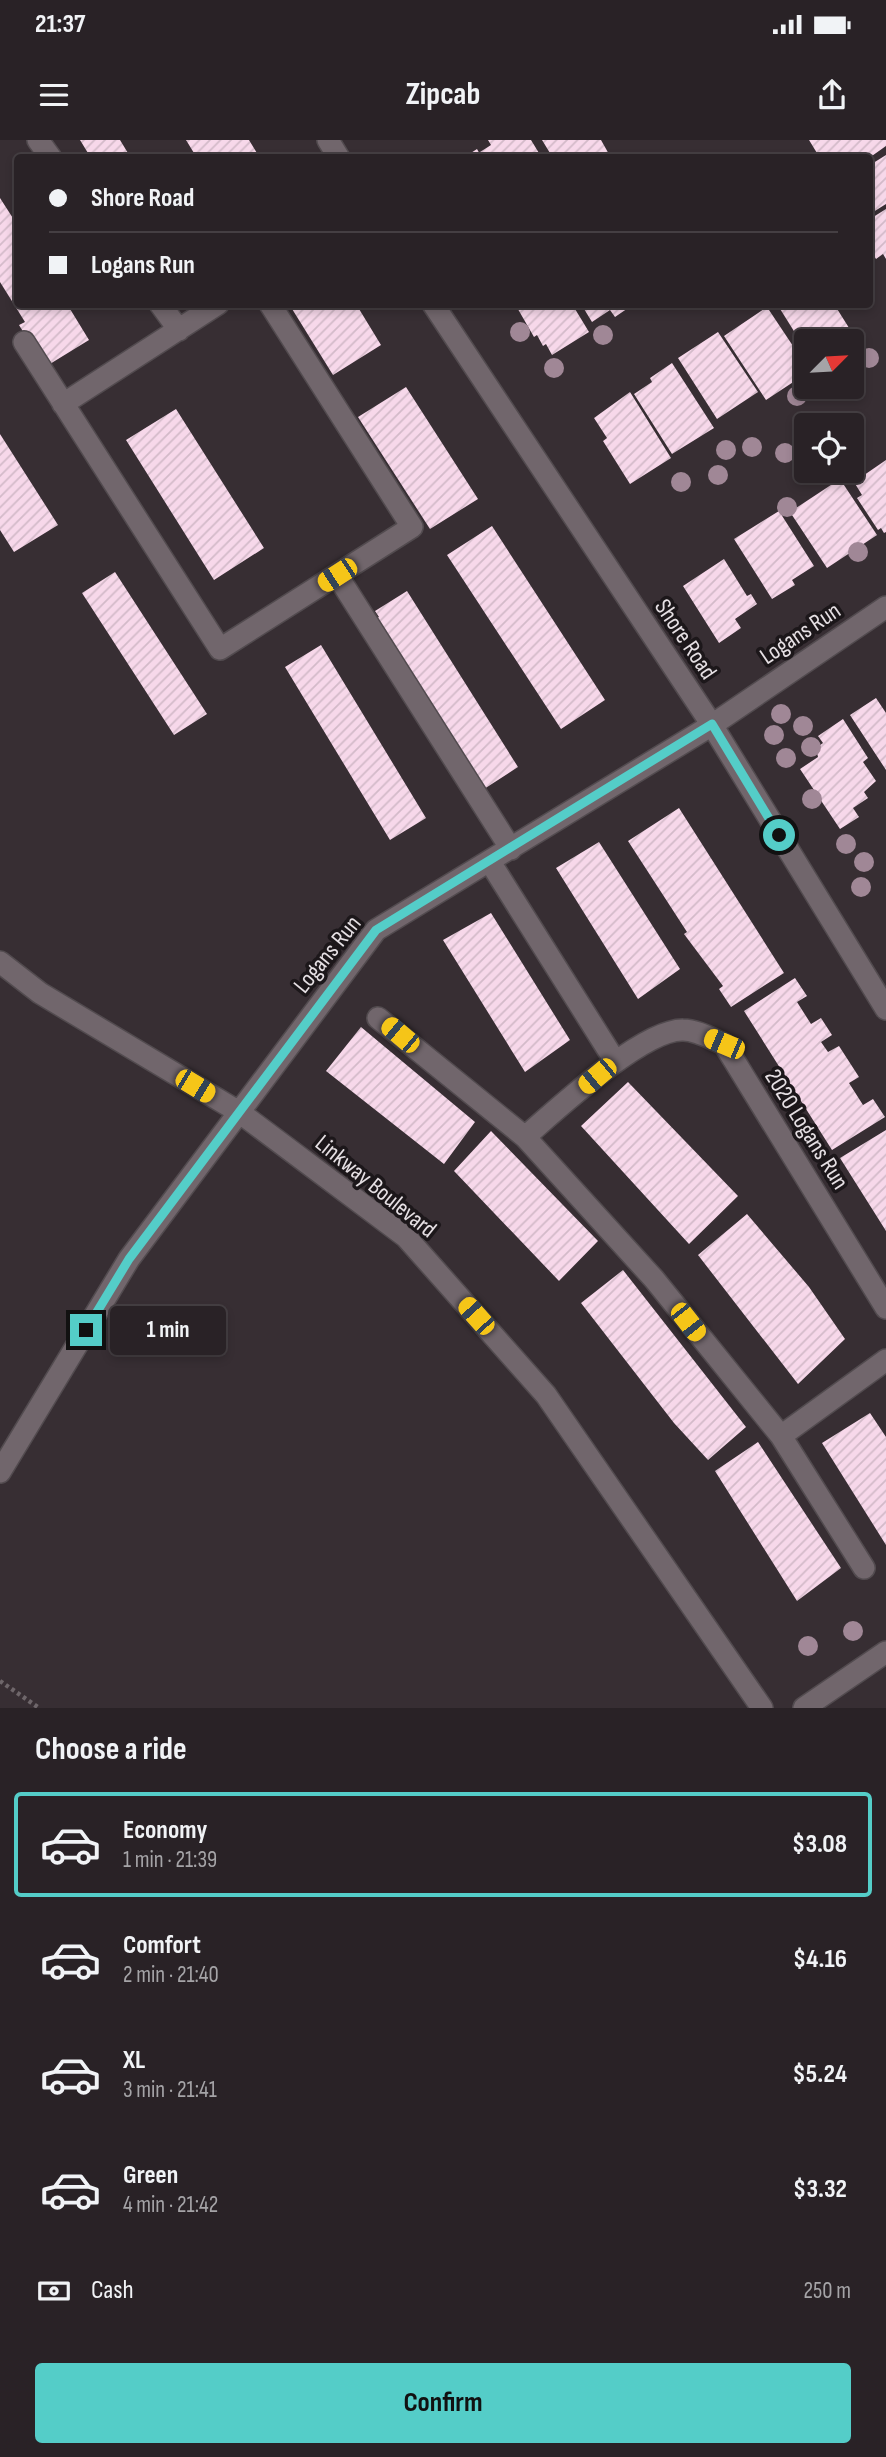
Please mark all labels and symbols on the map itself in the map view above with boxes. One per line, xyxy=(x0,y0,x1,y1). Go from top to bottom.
north arrow xyxy=(794,329,864,399)
car xyxy=(314,555,361,595)
street label: Shore Road xyxy=(648,594,723,685)
street label: Logans Run xyxy=(754,596,846,671)
route start xyxy=(763,819,795,851)
street label: Logans Run xyxy=(287,910,367,999)
car xyxy=(378,1013,423,1057)
car xyxy=(701,1026,748,1062)
car xyxy=(575,1054,620,1098)
street label: 2020 Logans Run xyxy=(758,1064,855,1195)
car xyxy=(172,1066,219,1106)
street label: Linkway Boulevard xyxy=(309,1129,442,1244)
car xyxy=(455,1293,498,1339)
car xyxy=(667,1299,710,1345)
callout: 1 min xyxy=(110,1306,226,1354)
route end xyxy=(70,1314,102,1346)

